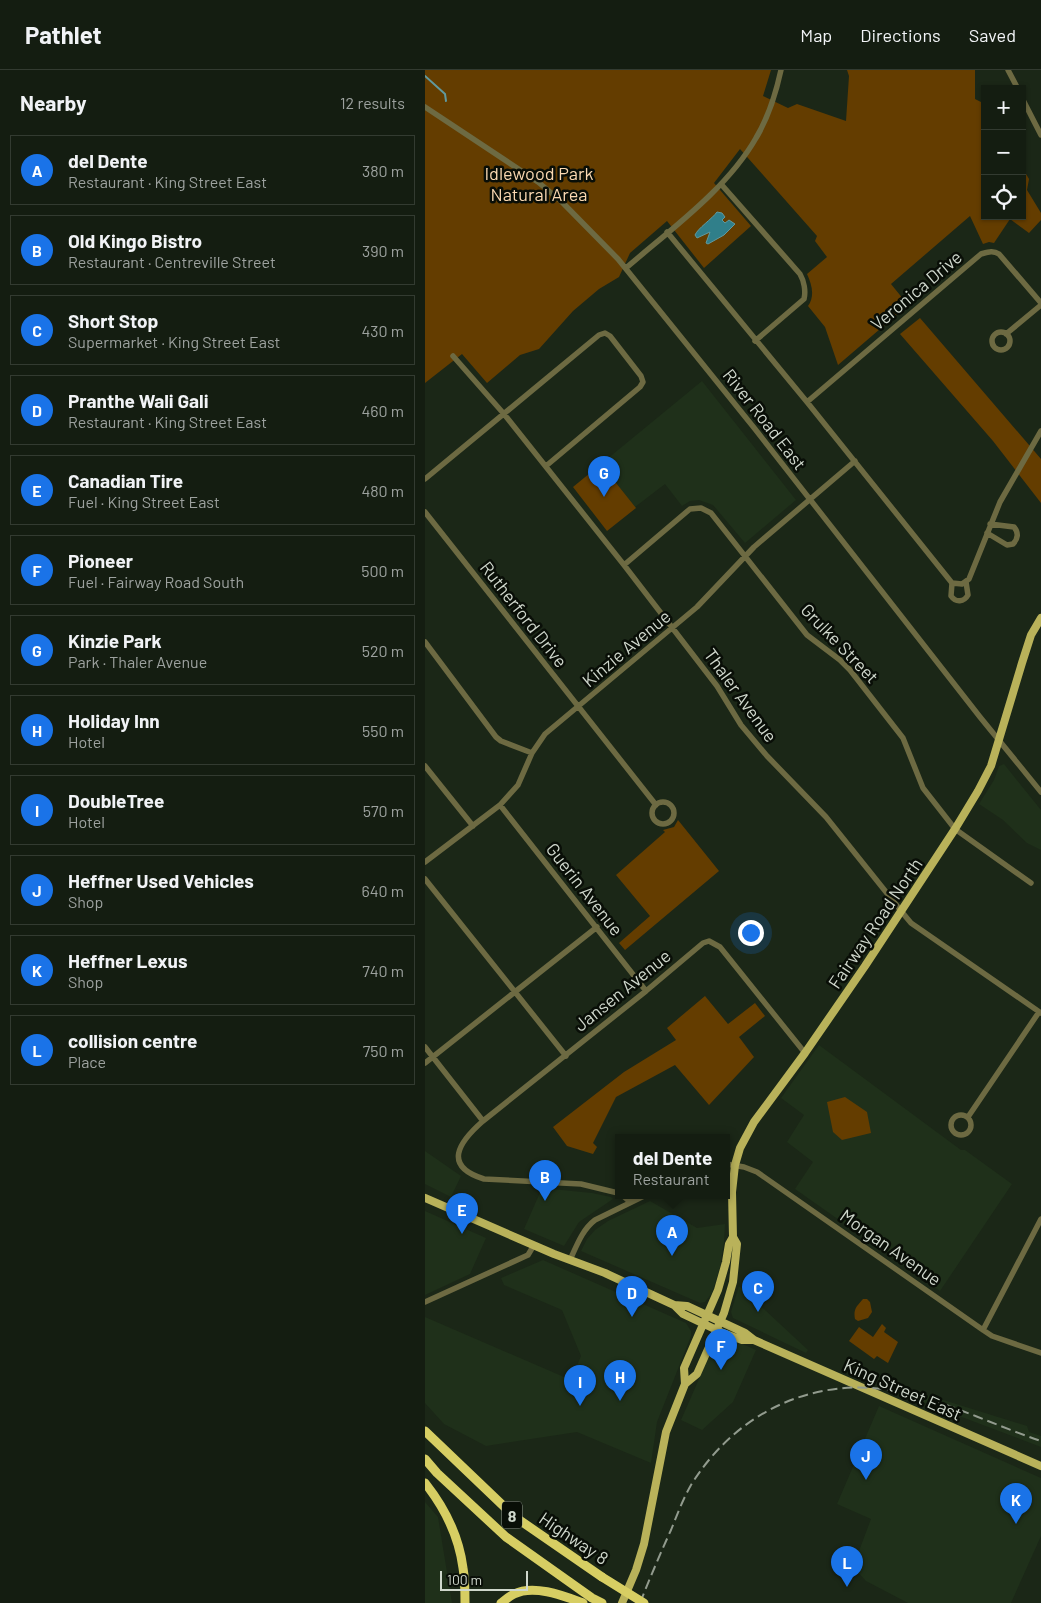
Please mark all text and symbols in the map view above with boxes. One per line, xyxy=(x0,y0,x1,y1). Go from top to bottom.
text: Pathlet xyxy=(25,20,102,49)
text: Map xyxy=(800,24,832,46)
text: Directions xyxy=(860,24,941,46)
text: Saved xyxy=(969,24,1016,46)
map controls xyxy=(981,85,1026,220)
button: + xyxy=(981,85,1026,130)
text: Nearby xyxy=(20,90,86,115)
text: 12 results xyxy=(340,93,405,112)
button: − xyxy=(981,130,1026,175)
text: del Dente xyxy=(68,149,148,172)
text: A xyxy=(32,161,42,180)
text: 380 m xyxy=(362,161,404,180)
park label: Idlewood Park Natural Area xyxy=(484,162,594,205)
text: Restaurant · King Street East xyxy=(68,172,267,191)
button: locate xyxy=(981,175,1026,220)
text: Old Kingo Bistro xyxy=(68,229,202,252)
text: B xyxy=(32,241,42,260)
text: 390 m xyxy=(362,241,404,260)
street label: Veronica Drive xyxy=(866,246,966,334)
text: Restaurant · Centreville Street xyxy=(68,252,276,271)
text: Short Stop xyxy=(68,309,158,332)
text: C xyxy=(32,321,42,340)
text: 430 m xyxy=(361,321,404,340)
text: Supermarket · King Street East xyxy=(68,332,280,351)
street label: River Road East xyxy=(719,364,811,474)
text: Pranthe Wali Gali xyxy=(68,389,209,412)
text: D xyxy=(32,401,42,420)
text: 460 m xyxy=(361,401,404,420)
text: Restaurant · King Street East xyxy=(68,412,267,431)
pin: G xyxy=(588,456,620,497)
text: Canadian Tire xyxy=(68,469,183,492)
text: E xyxy=(32,481,42,500)
text: 480 m xyxy=(361,481,404,500)
text: Fuel · King Street East xyxy=(68,492,220,511)
text: Pioneer xyxy=(68,549,133,572)
street label: Rutherford Drive xyxy=(476,557,572,671)
text: F xyxy=(33,561,41,580)
text: 500 m xyxy=(361,561,404,580)
text: Fuel · Fairway Road South xyxy=(68,572,244,591)
street label: Grulke Street xyxy=(797,599,883,687)
street label: Kinzie Avenue xyxy=(577,605,675,691)
text: Kinzie Park xyxy=(68,629,162,652)
text: G xyxy=(32,641,42,660)
text: 520 m xyxy=(362,641,404,660)
street label: Thaler Avenue xyxy=(700,644,782,746)
text: Park · Thaler Avenue xyxy=(68,652,207,671)
text: Holiday Inn xyxy=(68,709,160,732)
text: H xyxy=(32,721,42,740)
text: 550 m xyxy=(362,721,404,740)
text: Hotel xyxy=(68,732,105,751)
text: DoubleTree xyxy=(68,789,164,812)
text: I xyxy=(35,801,39,820)
text: 570 m xyxy=(363,801,404,820)
text: Hotel xyxy=(68,812,105,831)
street label: Guerin Avenue xyxy=(542,838,628,940)
street label: Fairway Road North xyxy=(823,854,927,992)
text: Heffner Used Vehicles xyxy=(68,869,254,892)
text: J xyxy=(32,881,42,900)
text: 640 m xyxy=(361,881,404,900)
text: Shop xyxy=(68,892,103,911)
your location xyxy=(738,920,764,946)
street label: Jansen Avenue xyxy=(569,944,675,1036)
text: Heffner Lexus xyxy=(68,949,187,972)
text: K xyxy=(32,961,42,980)
text: 740 m xyxy=(362,961,404,980)
text: Shop xyxy=(68,972,103,991)
text: collision centre xyxy=(68,1029,197,1052)
text: L xyxy=(32,1041,42,1060)
text: 750 m xyxy=(363,1041,404,1060)
text: Place xyxy=(68,1052,106,1071)
popup xyxy=(615,1134,730,1199)
text: del Dente xyxy=(633,1146,712,1169)
pin: B xyxy=(529,1160,561,1201)
text: Restaurant xyxy=(633,1169,710,1188)
pin: E xyxy=(446,1193,478,1234)
street label: Morgan Avenue xyxy=(836,1204,946,1290)
pin: A xyxy=(656,1215,688,1256)
pin: C xyxy=(742,1271,774,1312)
pin: D xyxy=(616,1276,648,1317)
pin: F xyxy=(705,1329,737,1370)
street label: King Street East xyxy=(841,1353,965,1425)
pin: H xyxy=(604,1360,636,1401)
pin: I xyxy=(564,1365,596,1406)
pin: J xyxy=(850,1439,882,1480)
pin: K xyxy=(1000,1483,1032,1524)
road number: 8 xyxy=(502,1502,522,1528)
street label: Highway 8 xyxy=(535,1507,613,1569)
pin: L xyxy=(831,1546,863,1587)
scale bar xyxy=(440,1568,527,1591)
text: 100 m xyxy=(447,1571,482,1588)

